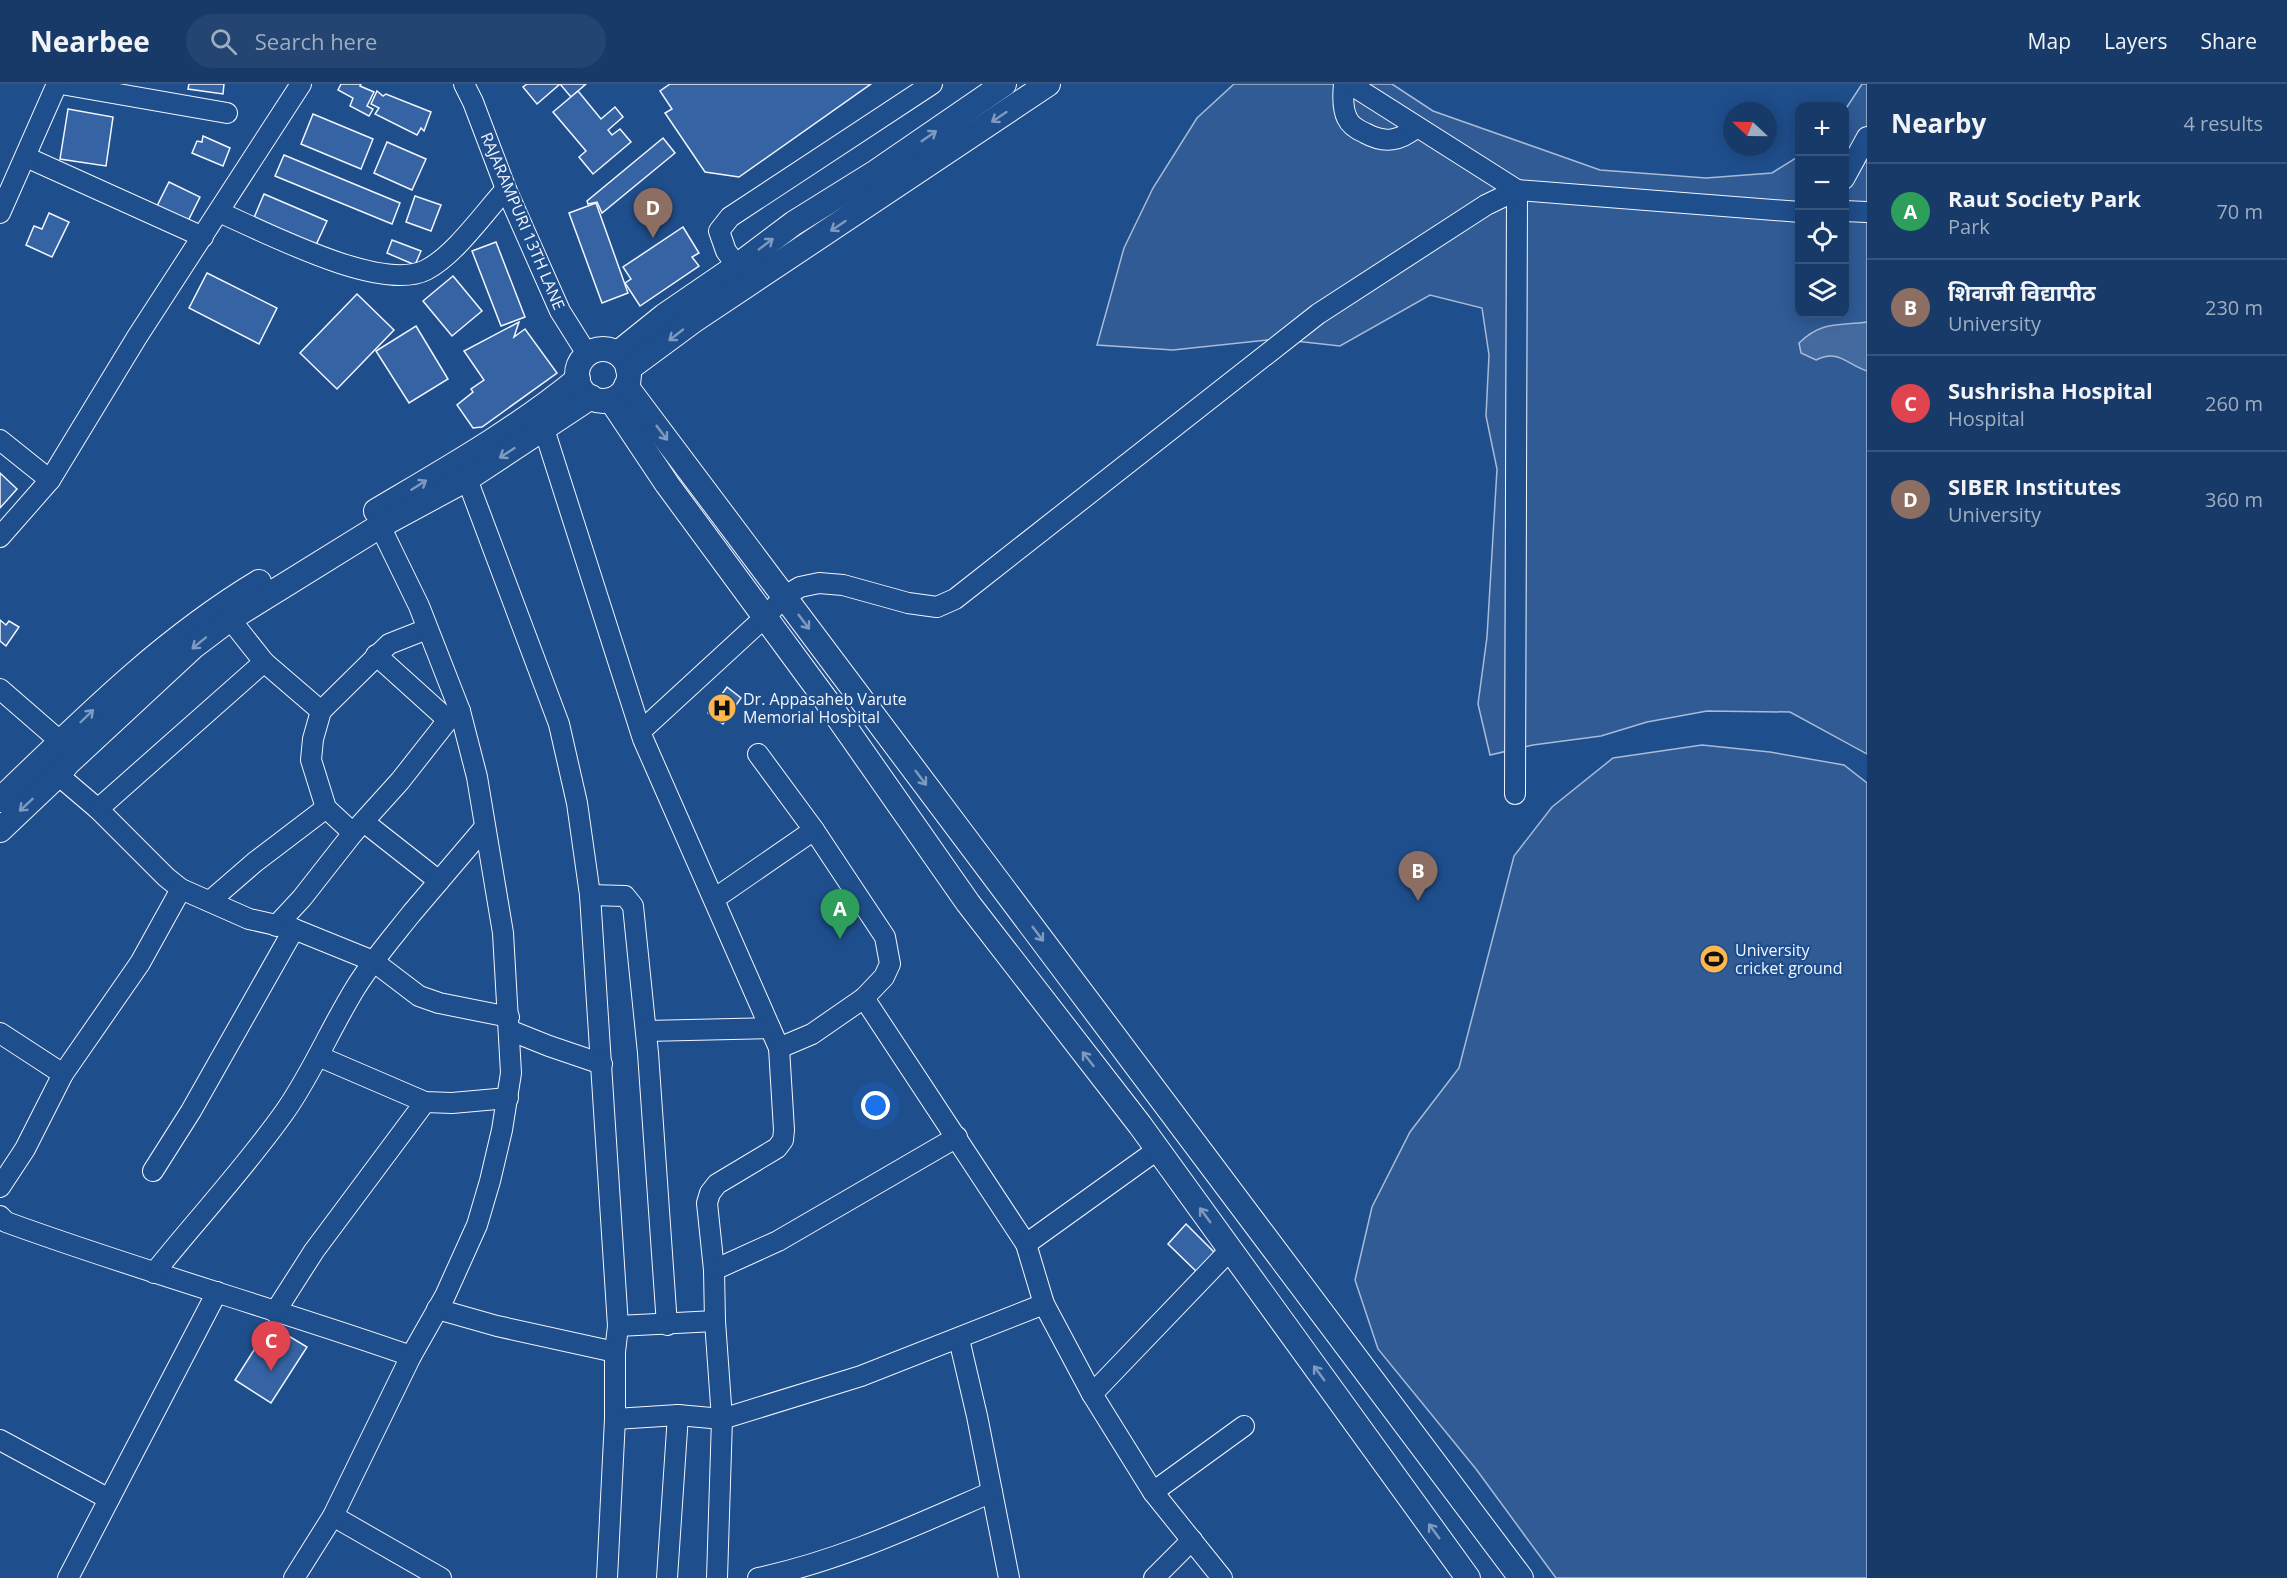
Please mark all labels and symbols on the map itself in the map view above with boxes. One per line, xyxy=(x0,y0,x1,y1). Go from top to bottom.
north arrow xyxy=(1723,102,1777,156)
one-way arrow xyxy=(991,111,1008,123)
street label: RAJARAMPURI 13TH LANE xyxy=(476,129,570,313)
one-way arrow xyxy=(920,130,936,142)
pin: D xyxy=(634,188,672,238)
one-way arrow xyxy=(830,220,847,232)
one-way arrow xyxy=(758,238,774,251)
one-way arrow xyxy=(668,328,684,341)
one-way arrow xyxy=(655,424,668,440)
one-way arrow xyxy=(500,447,516,459)
one-way arrow xyxy=(410,479,427,491)
one-way arrow xyxy=(797,614,810,630)
one-way arrow xyxy=(191,637,207,650)
place label: Dr. Appasaheb Varute Memorial Hospital xyxy=(743,688,907,728)
hospital icon: Dr. Appasaheb Varute Memorial Hospital xyxy=(706,692,738,724)
one-way arrow xyxy=(80,708,95,723)
one-way arrow xyxy=(914,770,927,786)
one-way arrow xyxy=(19,798,34,812)
pin: B xyxy=(1398,852,1438,901)
pin: A xyxy=(820,890,860,939)
one-way arrow xyxy=(1031,926,1044,942)
place label: University cricket ground xyxy=(1735,939,1842,979)
sports icon: University cricket ground xyxy=(1698,943,1730,975)
one-way arrow xyxy=(1082,1051,1095,1067)
your location xyxy=(861,1091,890,1120)
one-way arrow xyxy=(1199,1207,1211,1224)
pin: C xyxy=(252,1322,290,1371)
one-way arrow xyxy=(1313,1366,1325,1382)
one-way arrow xyxy=(1428,1523,1440,1539)

